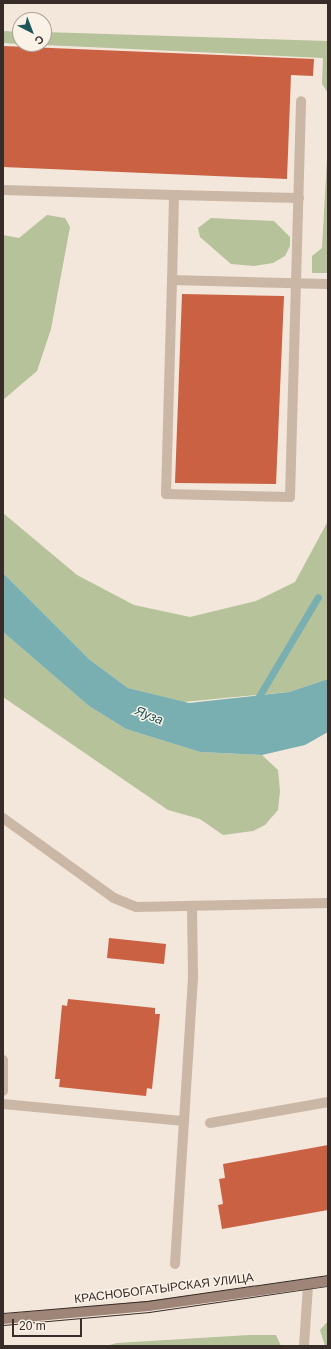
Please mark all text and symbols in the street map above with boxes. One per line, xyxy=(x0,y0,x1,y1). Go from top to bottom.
north arrow xyxy=(12,12,52,52)
text: С xyxy=(32,33,46,47)
water label: Яуза xyxy=(133,703,165,729)
street label: КРАСНОБОГАТЫРСКАЯ УЛИЦА xyxy=(74,1271,254,1307)
scale bar xyxy=(14,1311,84,1337)
text: 20 m xyxy=(19,1319,46,1333)

